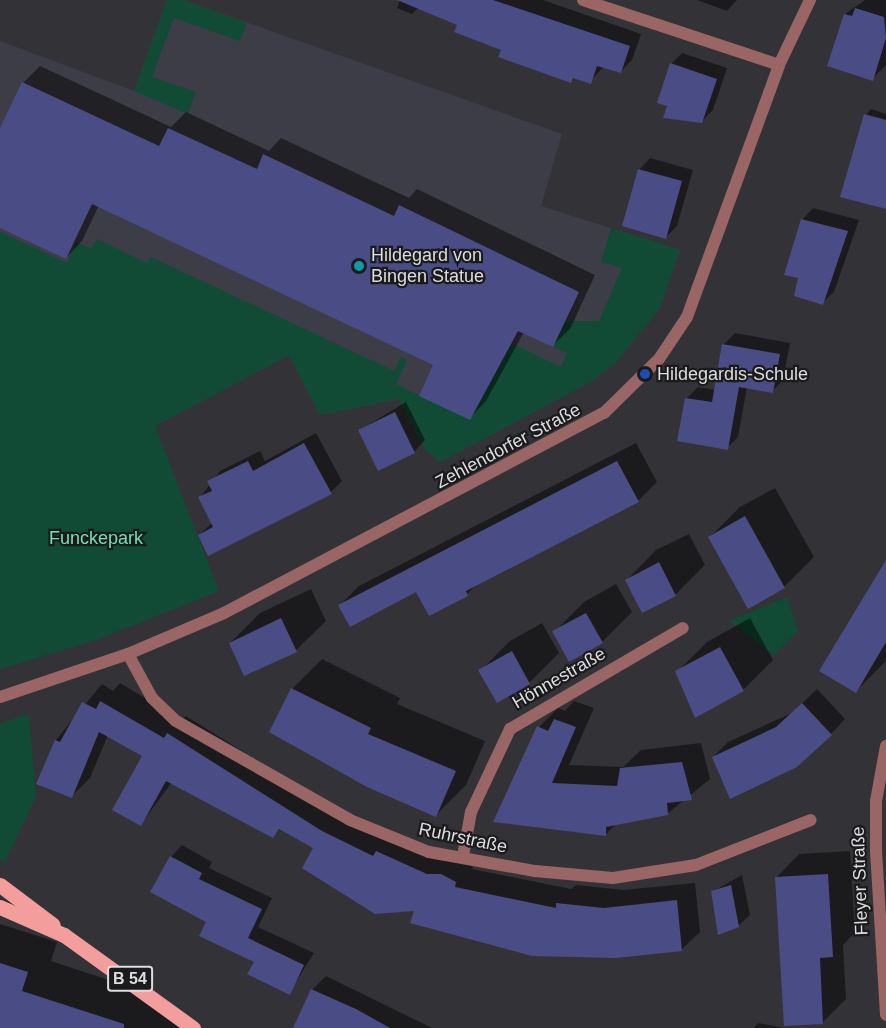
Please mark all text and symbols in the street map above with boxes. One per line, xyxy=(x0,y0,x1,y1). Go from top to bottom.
place label: Hildegard von Bingen Statue xyxy=(371,245,484,288)
marker: Hildegard von Bingen Statue xyxy=(352,259,366,273)
place label: Hildegardis-Schule xyxy=(657,363,808,385)
marker: Hildegardis-Schule xyxy=(638,367,652,381)
street label: Zehlendorfer Straße xyxy=(432,399,584,493)
park label: Funckepark xyxy=(49,527,143,549)
street label: Hönnestraße xyxy=(509,643,609,713)
street label: Ruhrstraße xyxy=(417,818,509,858)
street label: Fleyer Straße xyxy=(847,826,873,936)
road number: B 54 xyxy=(106,966,154,992)

